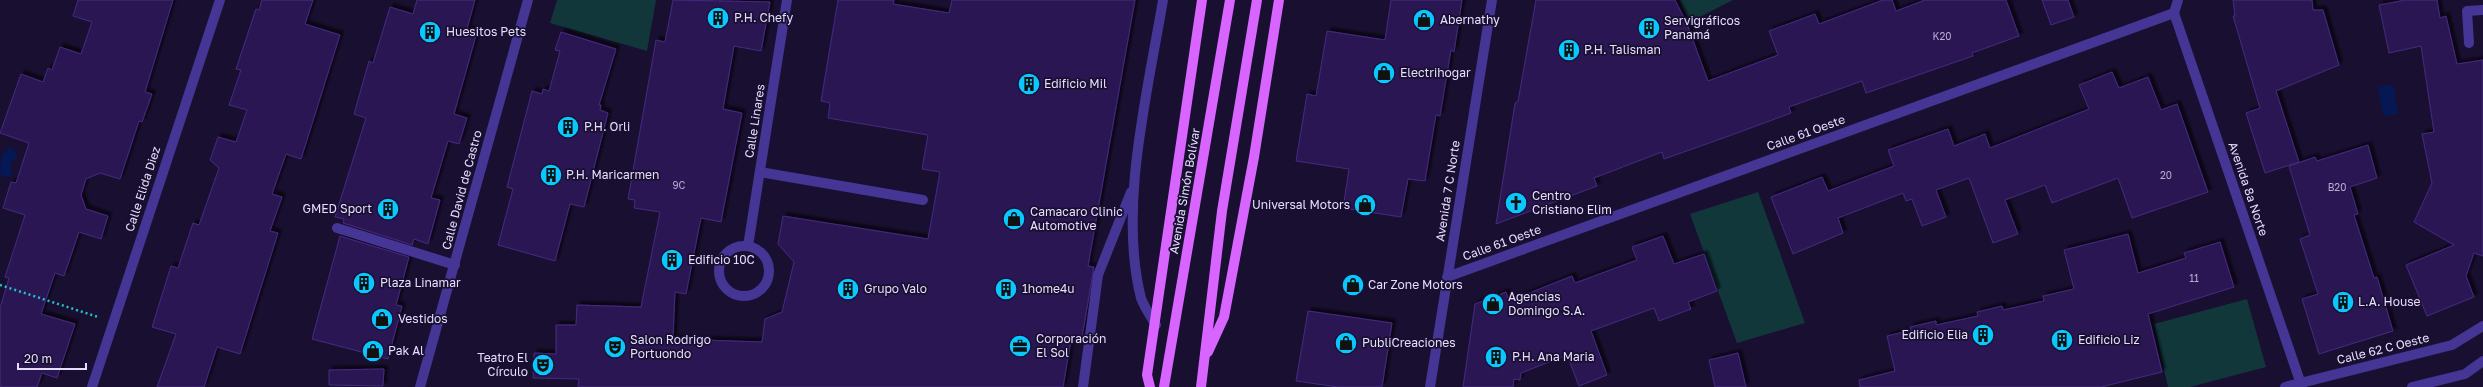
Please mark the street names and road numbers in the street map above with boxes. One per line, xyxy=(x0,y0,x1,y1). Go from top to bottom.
street label: Calle Linares xyxy=(741,83,768,159)
street label: Calle 61 Oeste xyxy=(1764,111,1847,154)
street label: Avenida Simón Bolívar xyxy=(1166,126,1203,255)
street label: Calle David de Castro xyxy=(438,129,485,251)
street label: Avenida 7 C Norte xyxy=(1432,139,1463,242)
street label: Avenida 8a Norte xyxy=(2225,140,2272,238)
street label: Calle Elida Diez xyxy=(122,144,163,233)
street label: Calle 61 Oeste xyxy=(1460,221,1543,264)
street label: Calle 62 C Oeste xyxy=(2335,330,2431,367)

